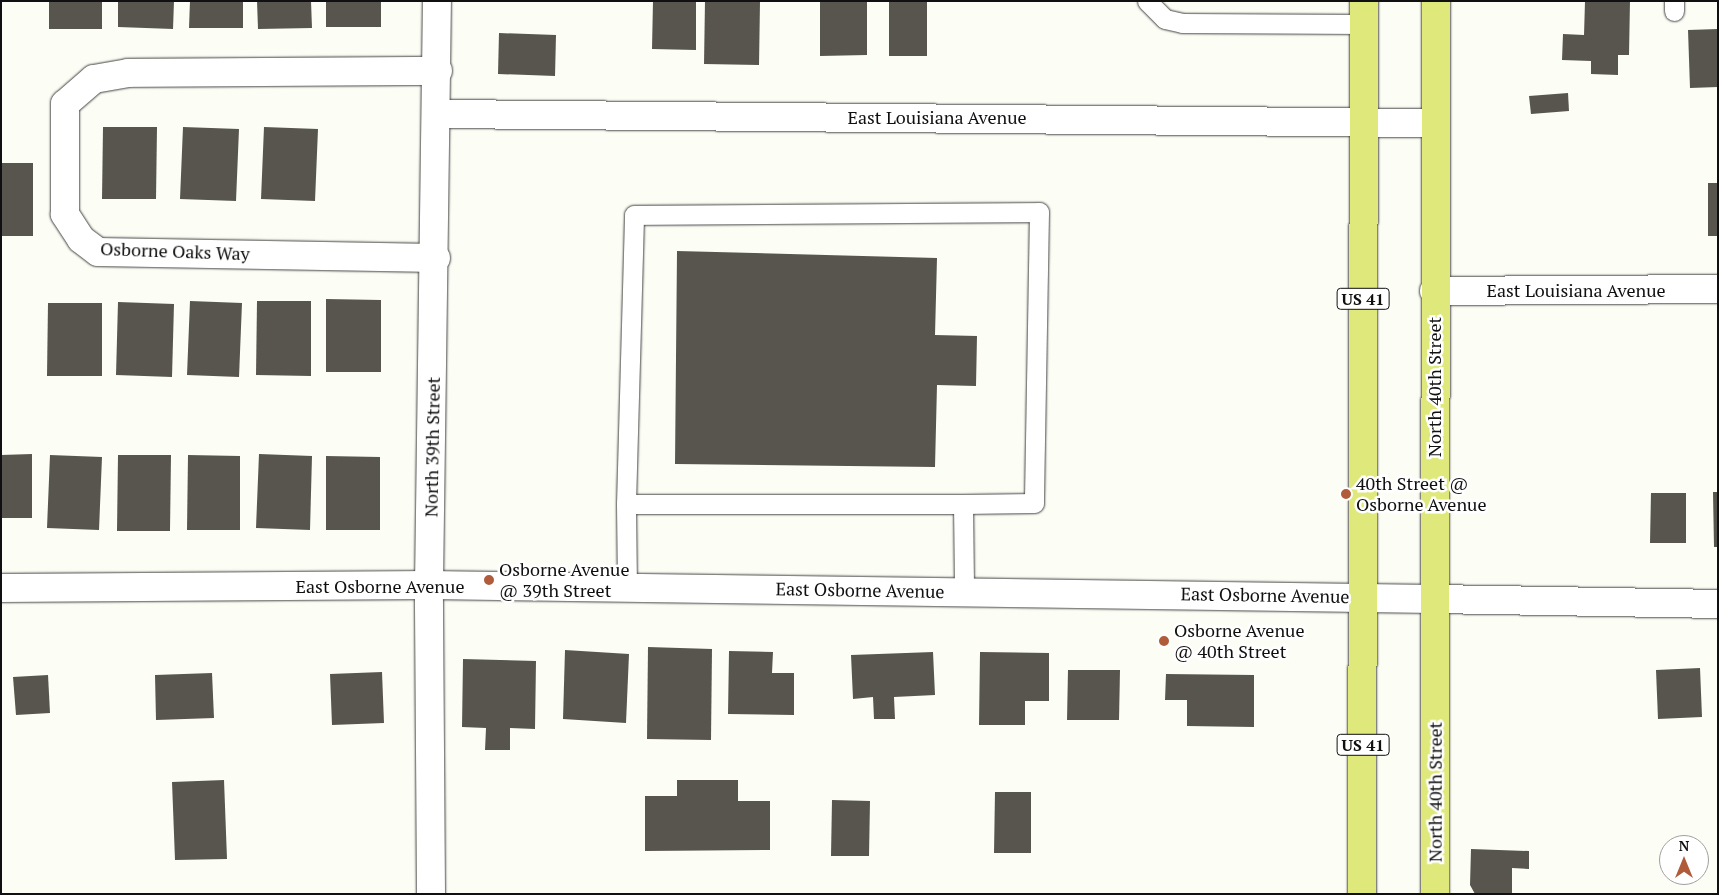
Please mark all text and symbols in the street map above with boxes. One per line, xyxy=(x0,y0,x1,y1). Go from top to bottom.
street label: East Louisiana Avenue xyxy=(847,106,1027,128)
street label: Osborne Oaks Way xyxy=(100,238,250,264)
street label: East Louisiana Avenue xyxy=(1486,279,1666,301)
road number: US 41 xyxy=(1336,286,1390,312)
street label: North 40th Street xyxy=(1423,317,1445,457)
street label: North 39th Street xyxy=(420,377,444,517)
place label: 40th Street @ Osborne Avenue xyxy=(1356,473,1487,516)
marker: 40th Street @ Osborne Avenue xyxy=(1340,488,1352,500)
place label: Osborne Avenue @ 39th Street xyxy=(499,559,630,602)
marker: Osborne Avenue @ 39th Street xyxy=(483,574,495,586)
street label: East Osborne Avenue xyxy=(295,575,465,597)
street label: East Osborne Avenue xyxy=(775,578,945,602)
street label: East Osborne Avenue xyxy=(1180,583,1350,607)
place label: Osborne Avenue @ 40th Street xyxy=(1174,620,1305,662)
marker: Osborne Avenue @ 40th Street xyxy=(1158,635,1170,647)
street label: North 40th Street xyxy=(1424,722,1446,862)
road number: US 41 xyxy=(1336,732,1390,758)
north arrow xyxy=(1659,835,1709,885)
text: N xyxy=(1679,836,1689,855)

